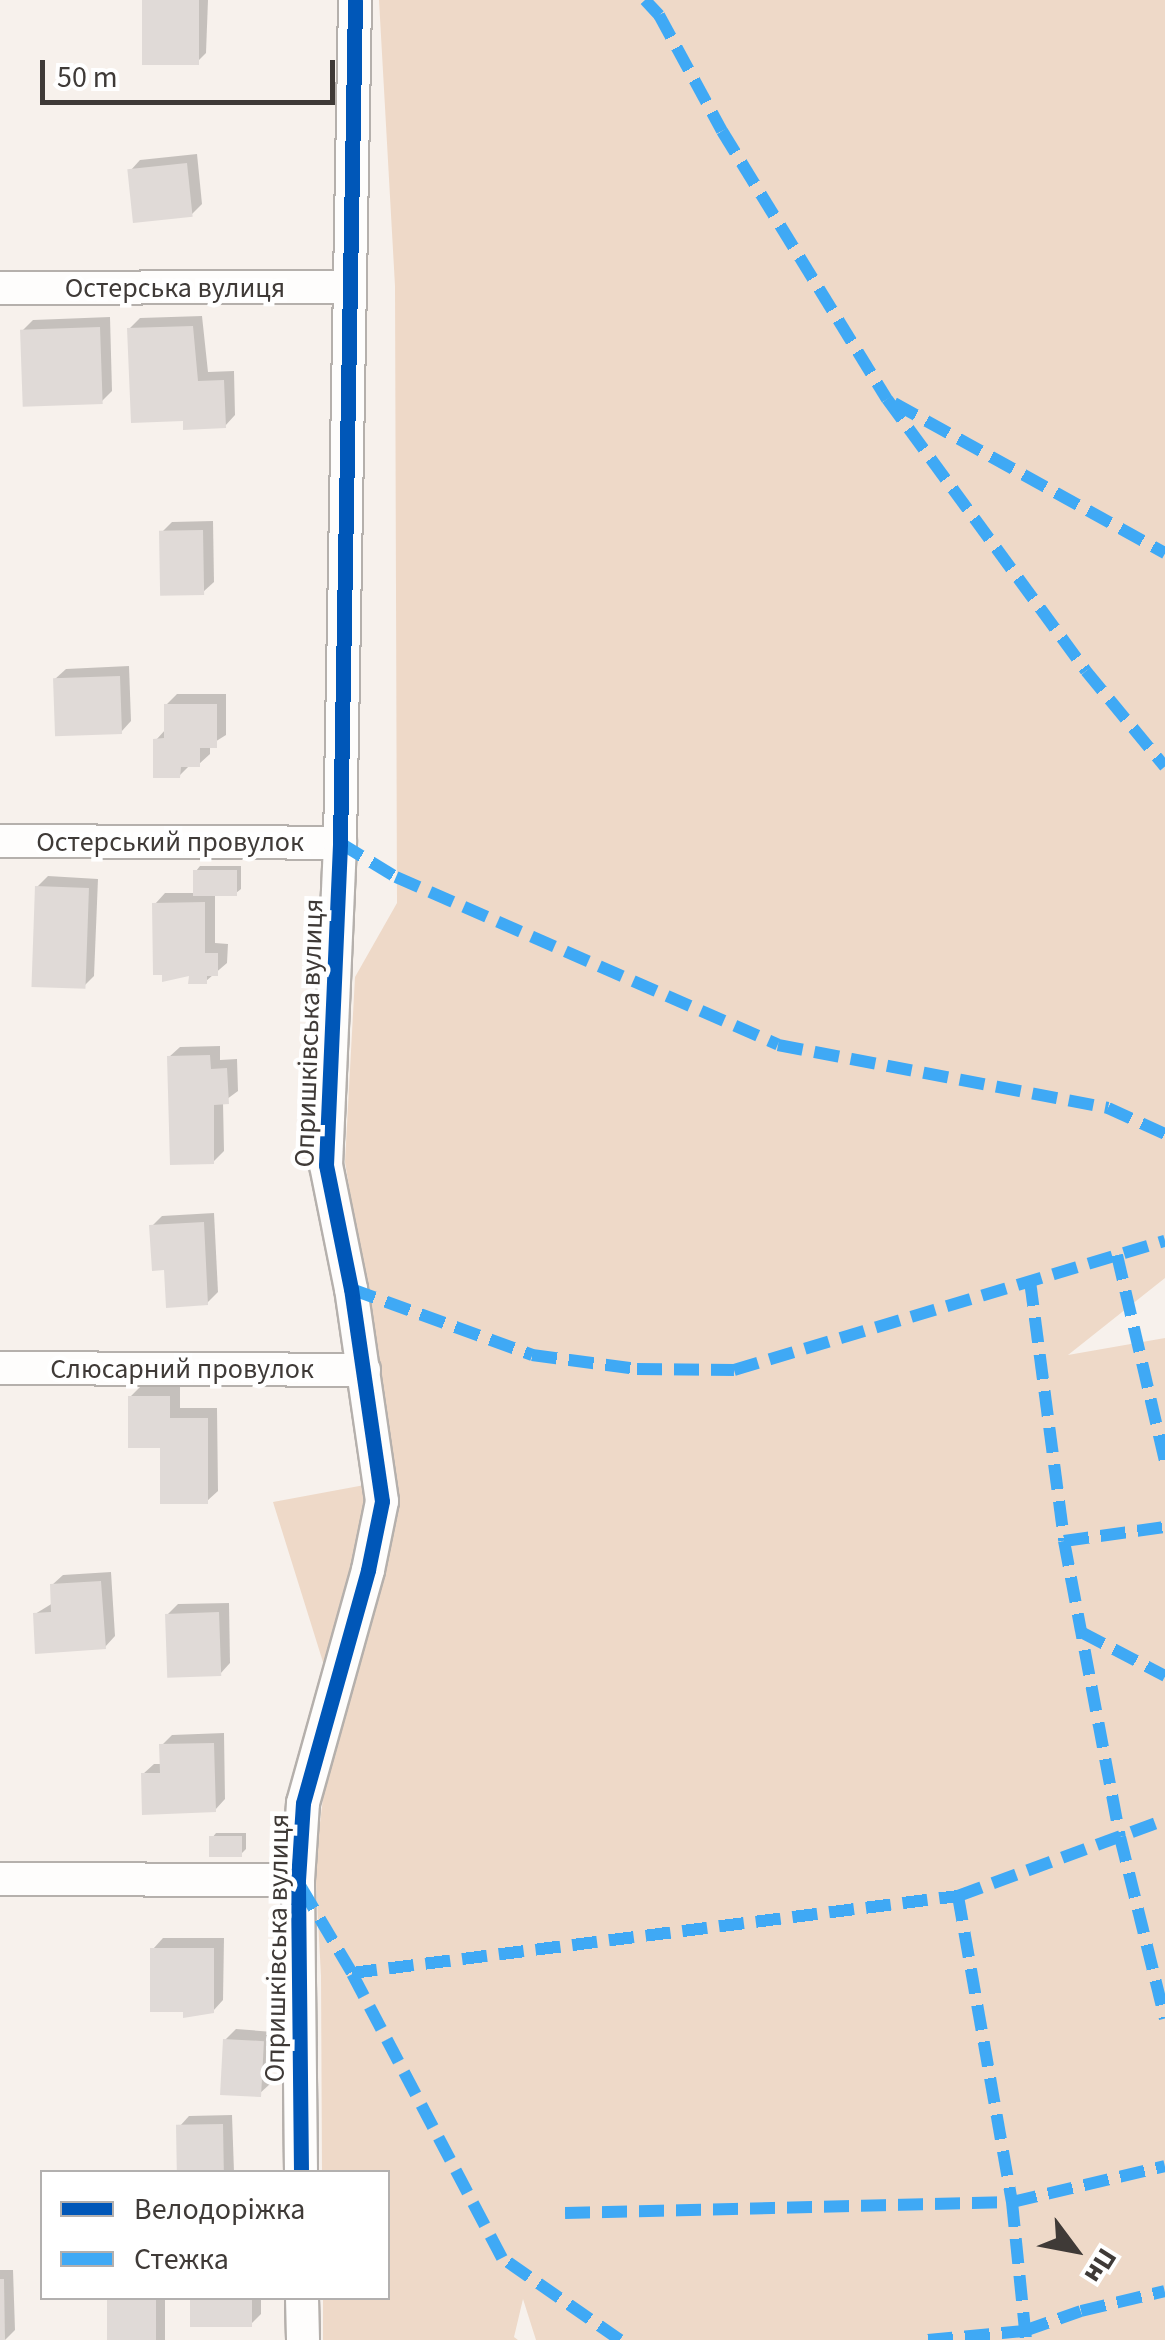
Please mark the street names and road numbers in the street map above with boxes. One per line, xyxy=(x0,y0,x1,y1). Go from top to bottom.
street label: Остерська вулиця xyxy=(65,271,285,305)
street label: Остерський провулок xyxy=(36,825,304,859)
street label: Опришківська вулиця xyxy=(288,898,330,1168)
street label: Слюсарний провулок xyxy=(50,1352,314,1386)
street label: Опришківська вулиця xyxy=(258,1813,296,2083)

